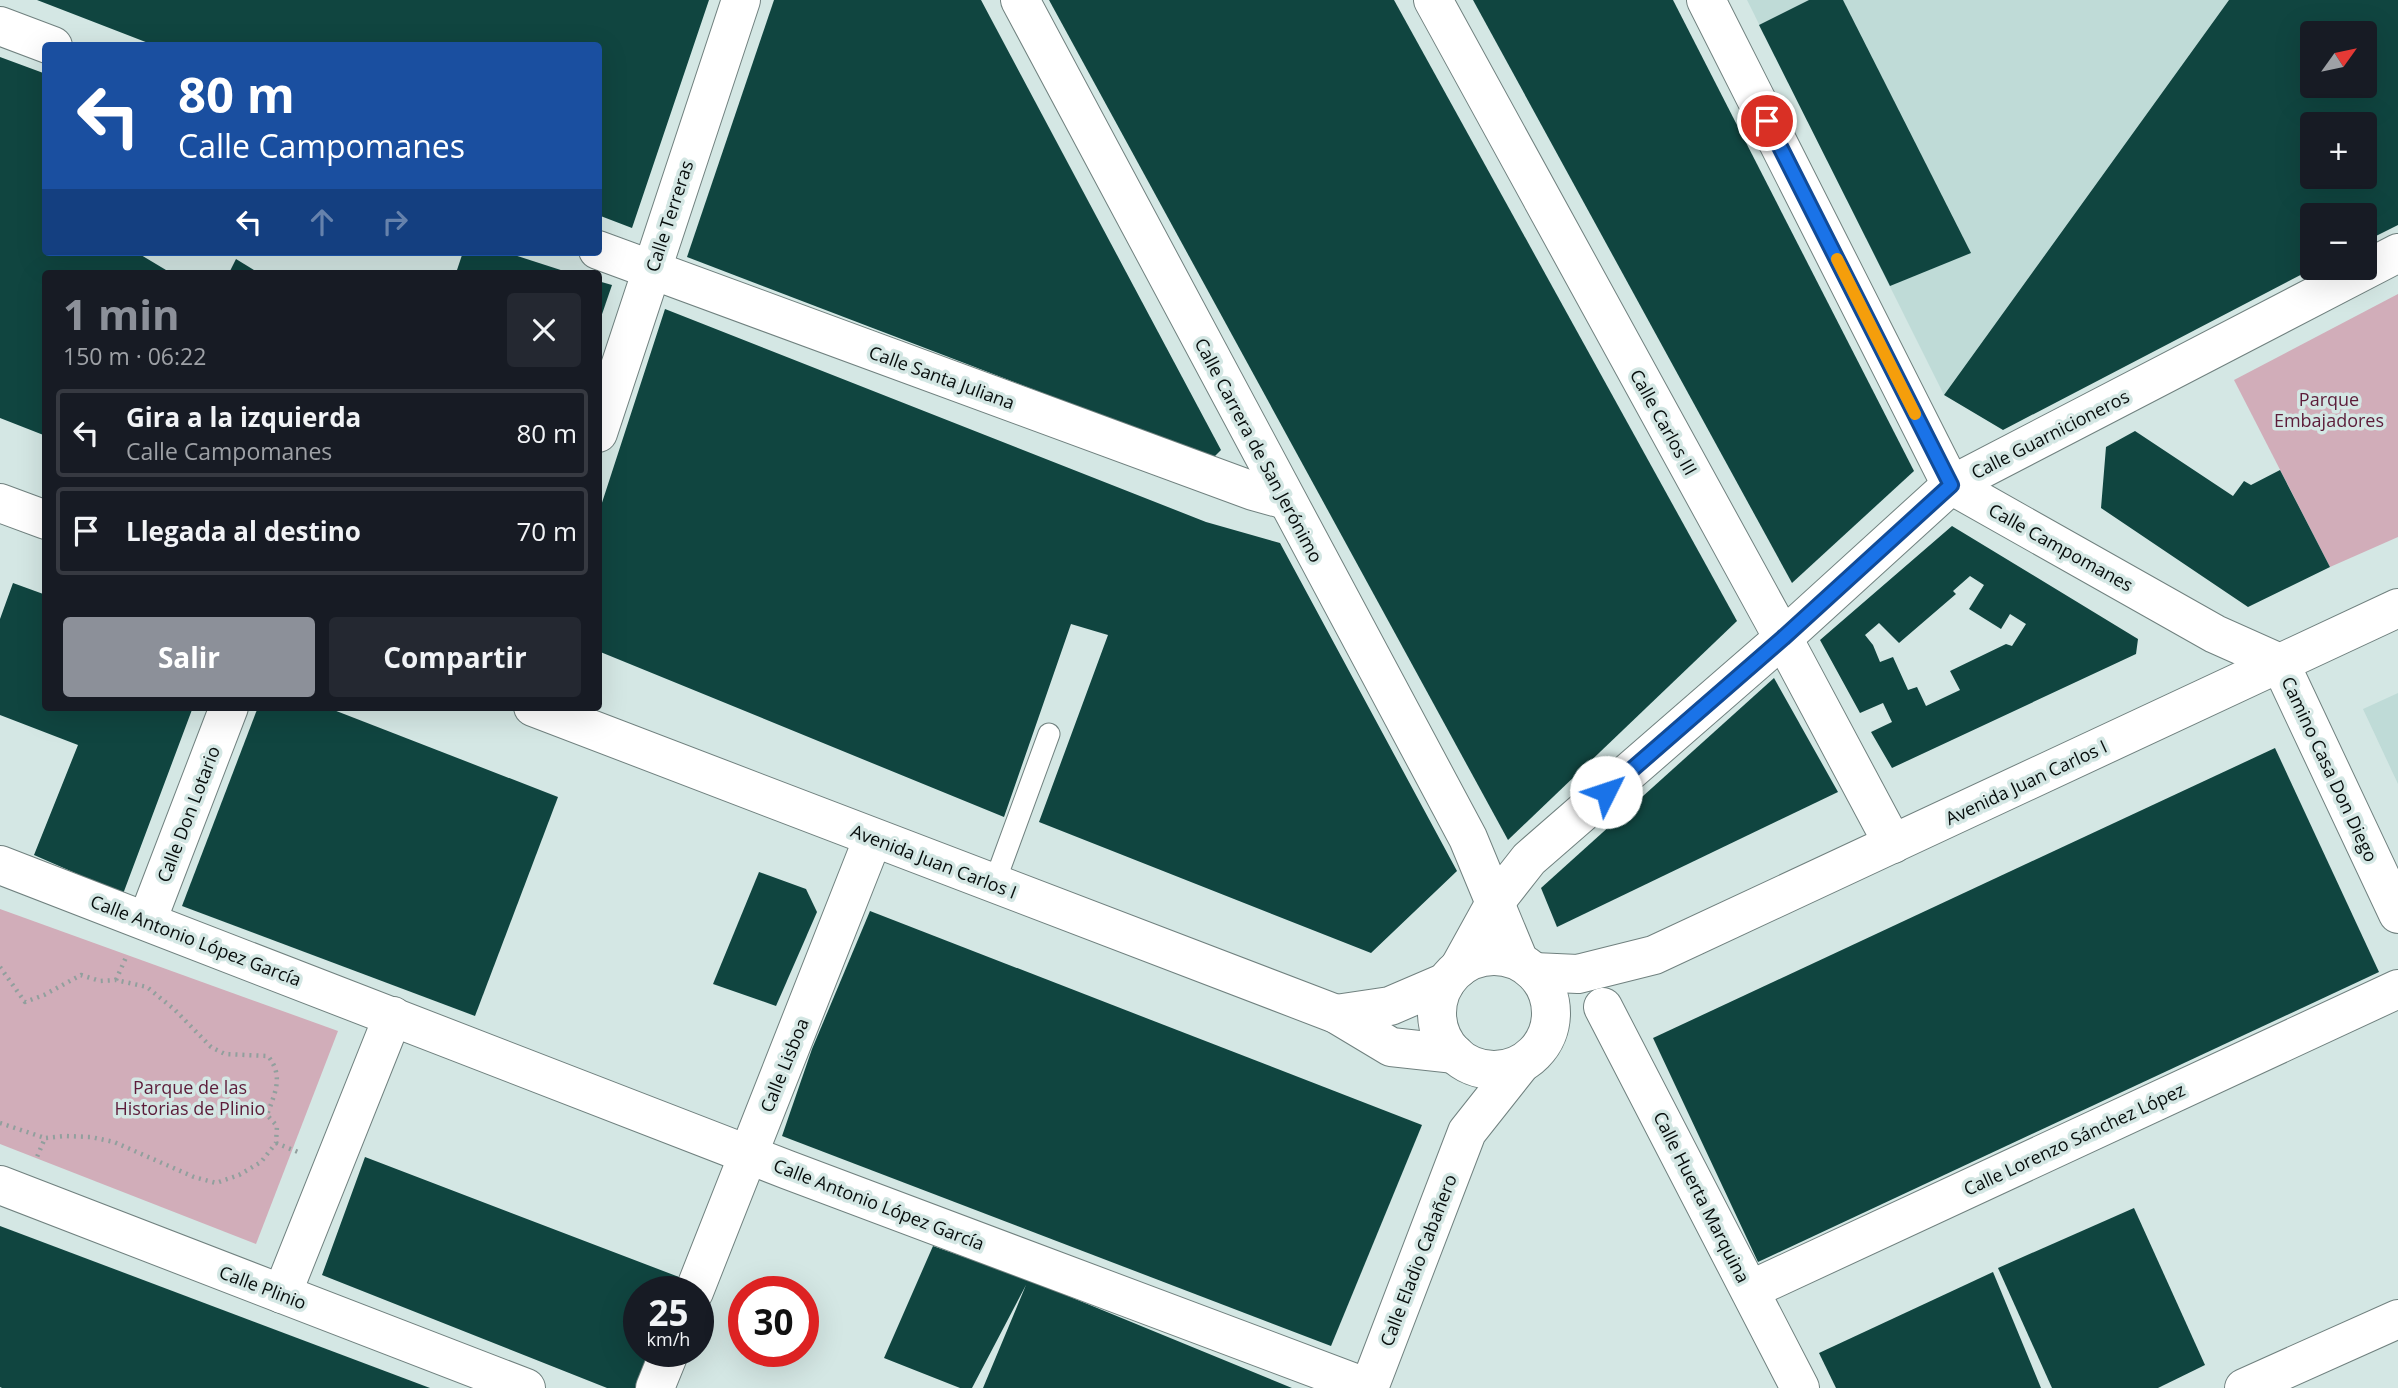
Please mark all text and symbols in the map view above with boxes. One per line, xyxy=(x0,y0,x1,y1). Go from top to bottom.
north arrow xyxy=(2300,21,2376,98)
map controls xyxy=(2300,21,2377,280)
text: 80 m xyxy=(178,61,295,127)
icon: left xyxy=(63,70,154,161)
pin xyxy=(1737,91,1797,151)
icon: arrive xyxy=(1748,102,1786,140)
button: + xyxy=(2300,112,2377,189)
text: Calle Campomanes xyxy=(178,124,465,167)
street label: Calle Terreras xyxy=(640,157,698,275)
icon: left xyxy=(230,203,268,241)
icon: ahead xyxy=(303,203,341,241)
icon: right xyxy=(376,203,414,241)
button: − xyxy=(2300,203,2377,280)
text: 1 min xyxy=(63,285,180,342)
button: close xyxy=(507,293,581,367)
street label: Calle Carrera de San Jerónimo xyxy=(1189,334,1329,566)
text: 150 m · 06:22 xyxy=(63,340,206,372)
street label: Calle Santa Juliana xyxy=(866,340,1018,414)
street label: Calle Carlos III xyxy=(1625,365,1703,479)
street label: Calle Guarnicioneros xyxy=(1967,384,2133,484)
park label: Parque Embajadores xyxy=(2274,387,2384,432)
text: Gira a la izquierda xyxy=(126,399,361,435)
icon: left xyxy=(67,414,105,452)
text: 80 m xyxy=(516,415,577,451)
text: Calle Campomanes xyxy=(126,435,332,467)
street label: Calle Campomanes xyxy=(1985,497,2137,597)
icon: arrive xyxy=(67,512,105,550)
text: Llegada al destino xyxy=(126,513,361,549)
text: 70 m xyxy=(516,513,577,549)
button: Salir xyxy=(63,617,315,697)
button: Compartir xyxy=(329,617,581,697)
street label: Camino Casa Don Diego xyxy=(2277,673,2383,865)
street label: Avenida Juan Carlos I xyxy=(1941,734,2111,830)
street label: Calle Don Lotario xyxy=(151,742,225,886)
position arrow xyxy=(1569,755,1643,829)
street label: Avenida Juan Carlos I xyxy=(848,818,1020,904)
street label: Calle Antonio López García xyxy=(87,889,305,991)
street label: Calle Lisboa xyxy=(754,1014,814,1116)
park label: Parque de las Historias de Plinio xyxy=(115,1075,265,1120)
street label: Calle Lorenzo Sánchez López xyxy=(1960,1077,2188,1201)
street label: Calle Huerta Marquina xyxy=(1648,1107,1756,1287)
street label: Calle Antonio López García xyxy=(770,1153,988,1255)
street label: Calle Eladio Cabañero xyxy=(1374,1171,1462,1349)
street label: Calle Plinio xyxy=(216,1259,310,1315)
speed limit sign: 30 xyxy=(728,1276,819,1367)
text: 25 xyxy=(648,1289,689,1336)
text: km/h xyxy=(647,1327,690,1351)

